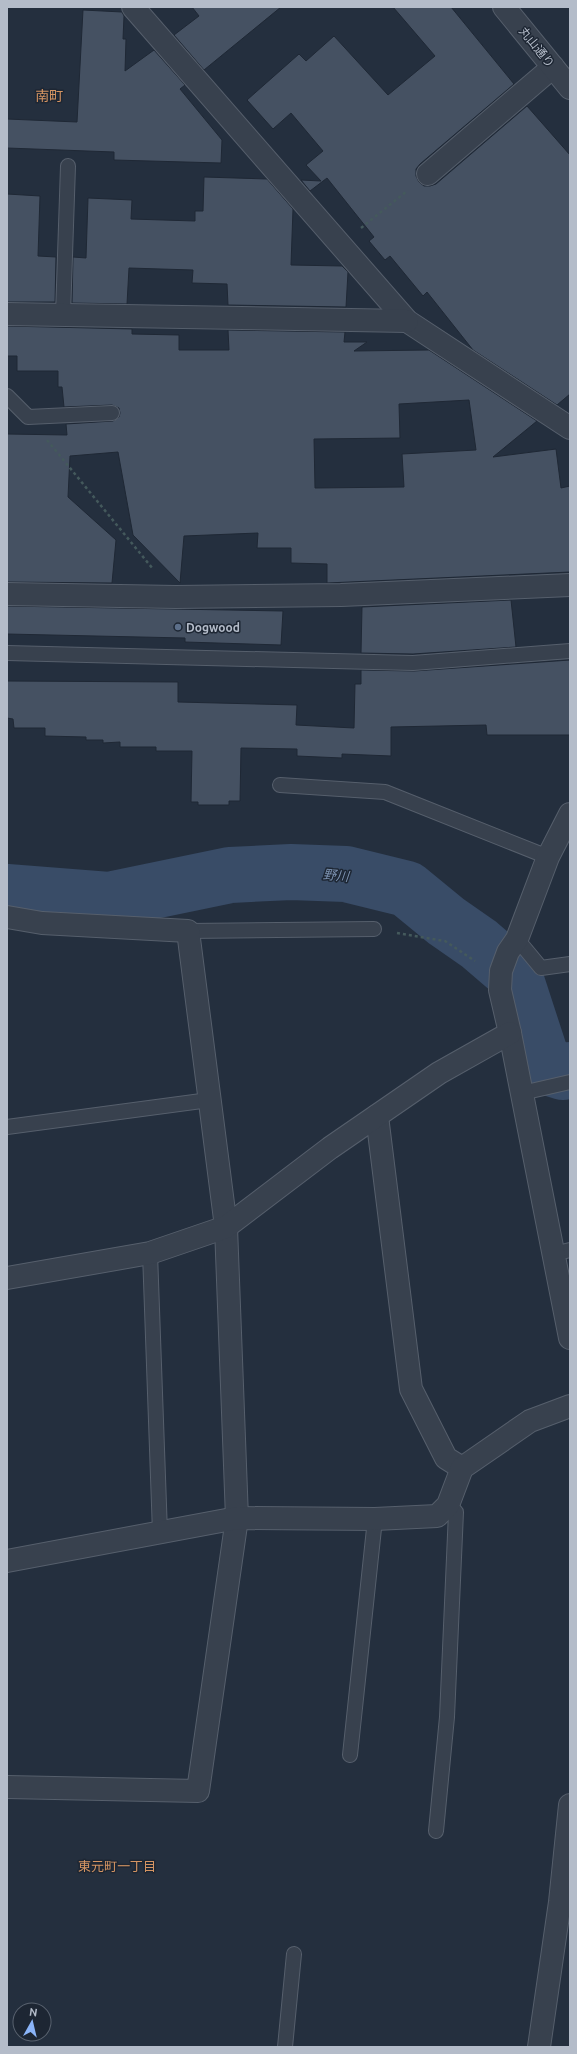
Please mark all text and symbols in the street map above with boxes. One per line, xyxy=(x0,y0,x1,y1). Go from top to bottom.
street label: 丸山通り xyxy=(517,24,557,70)
district label: 南町 xyxy=(35,88,63,104)
place label: Dogwood xyxy=(186,621,240,634)
marker: Dogwood xyxy=(173,622,183,632)
water label: 野川 xyxy=(322,867,352,883)
district label: 東元町一丁目 xyxy=(78,1859,156,1873)
north arrow xyxy=(12,2002,52,2042)
text: N xyxy=(28,2006,38,2019)

